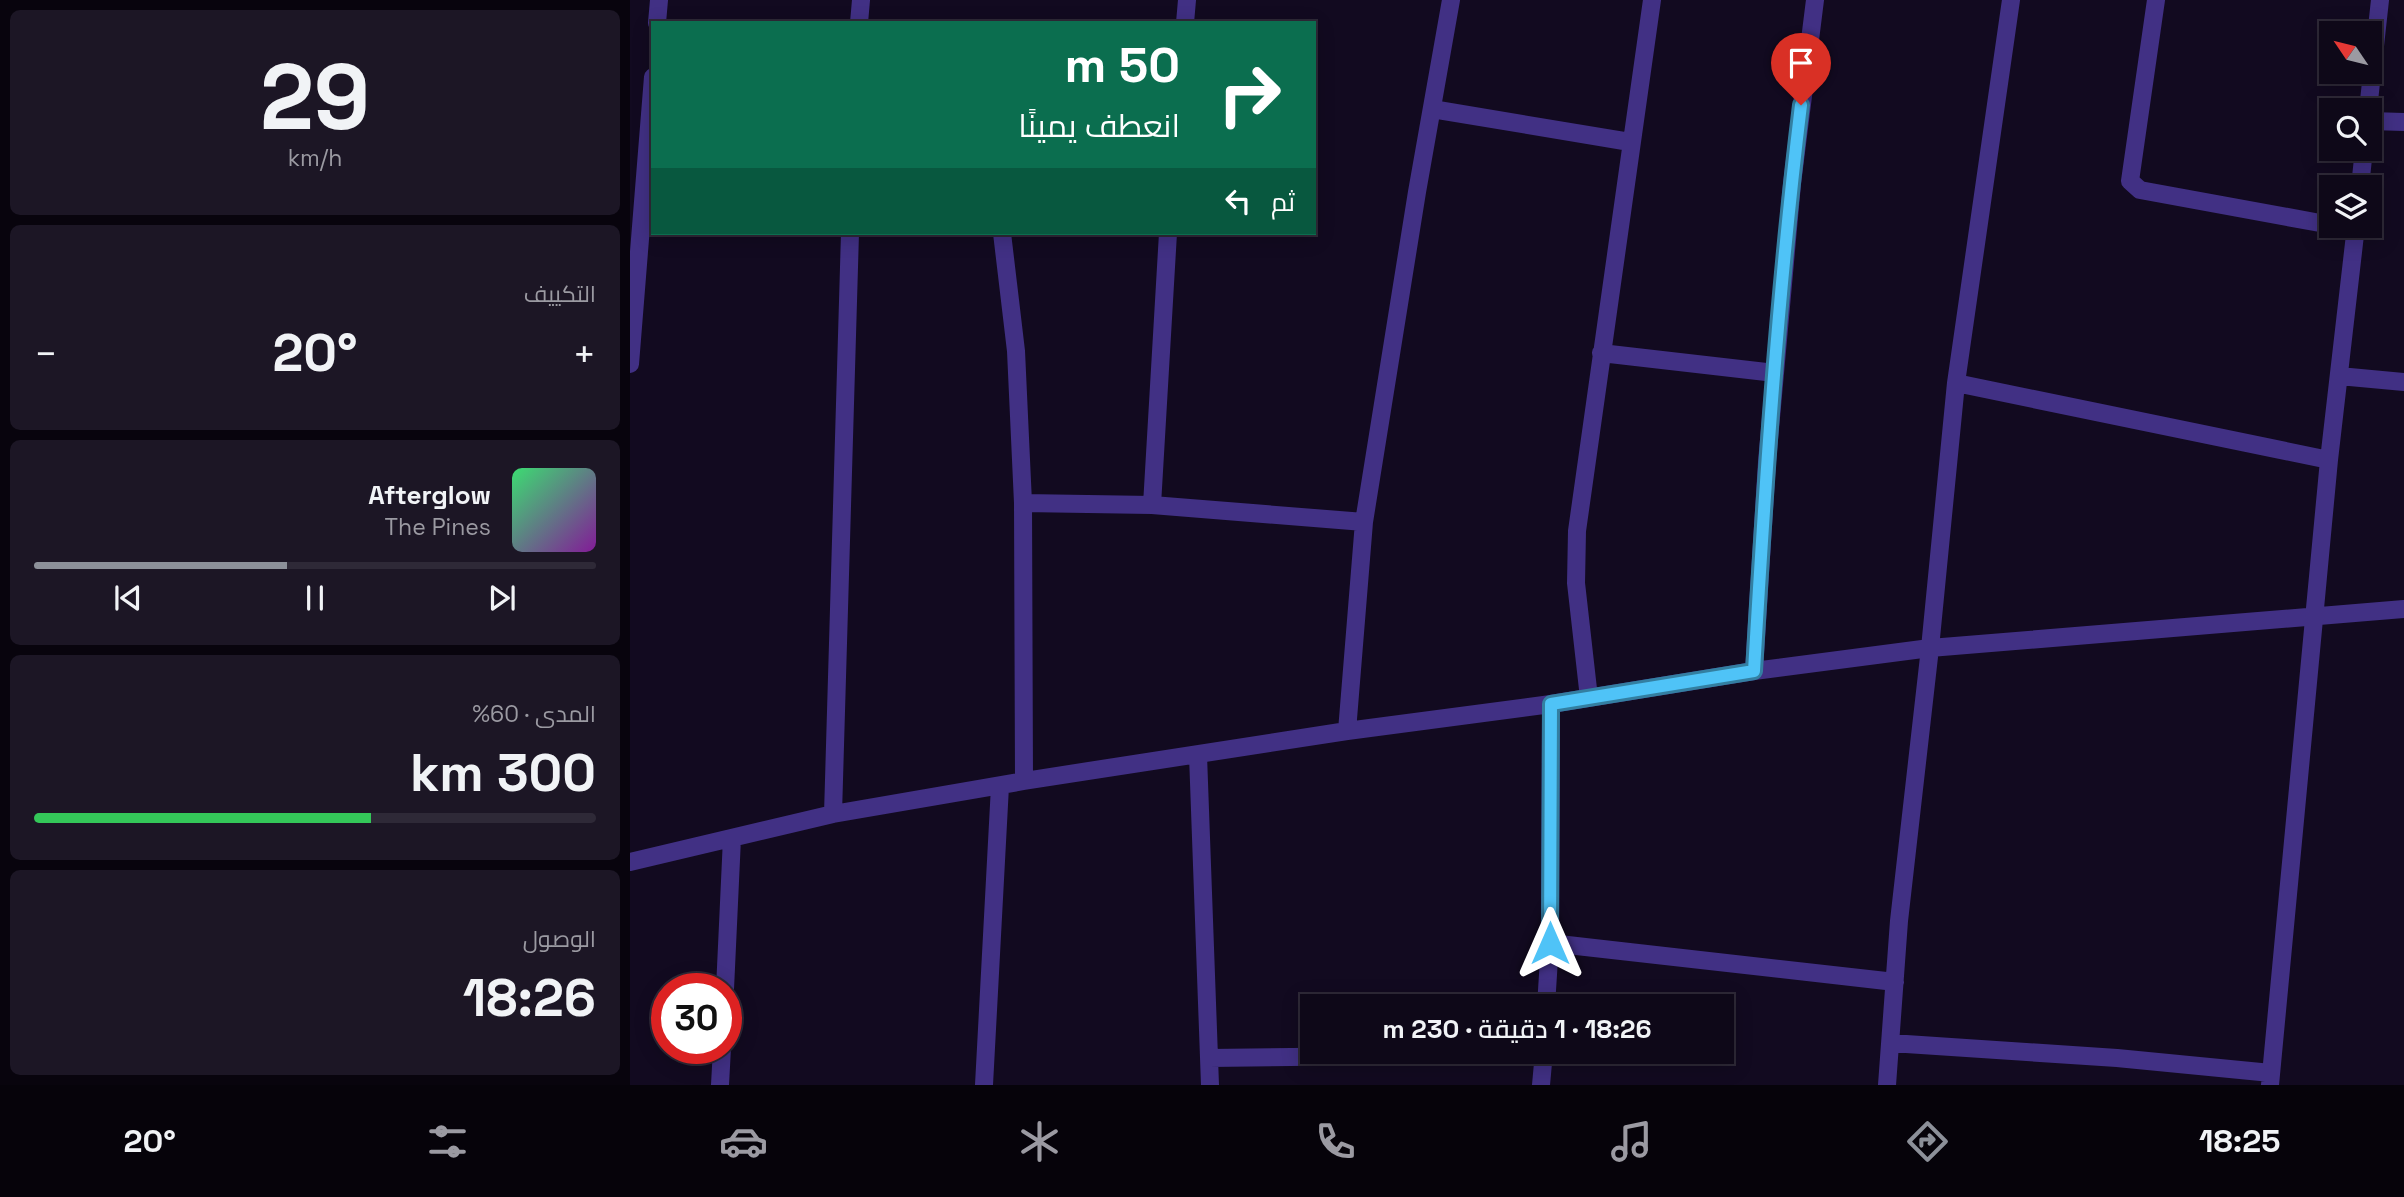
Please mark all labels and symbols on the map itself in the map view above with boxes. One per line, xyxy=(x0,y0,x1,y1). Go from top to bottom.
north arrow xyxy=(2319,21,2382,84)
pin xyxy=(1771,33,1831,105)
position arrow xyxy=(1513,906,1587,980)
speed limit sign: 30 xyxy=(651,973,742,1064)

